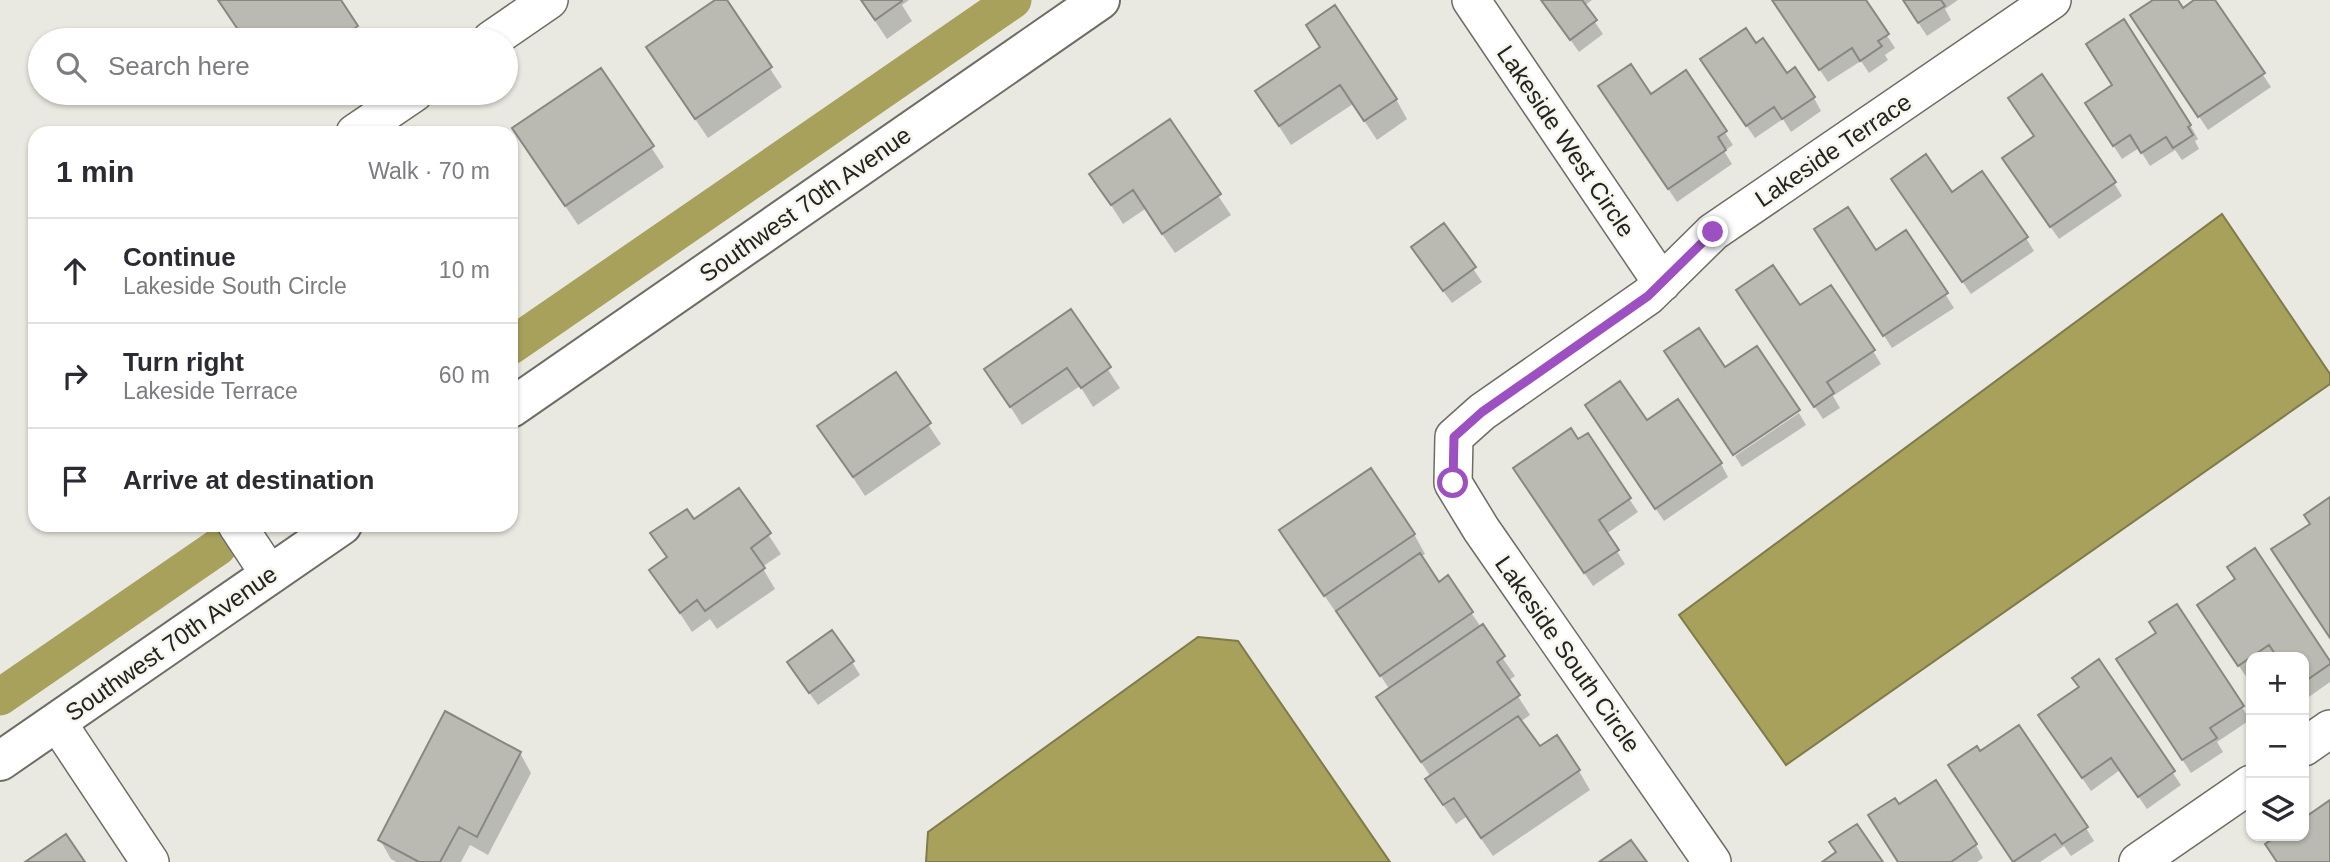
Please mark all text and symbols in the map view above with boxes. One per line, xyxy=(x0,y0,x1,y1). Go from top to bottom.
search box xyxy=(28,28,518,105)
street label: Lakeside West Circle xyxy=(1492,40,1640,242)
icon: search xyxy=(52,48,90,86)
text: Search here xyxy=(108,51,250,81)
street label: Lakeside Terrace xyxy=(1750,88,1916,212)
street label: Southwest 70th Avenue xyxy=(694,121,916,287)
text: 1 min xyxy=(56,155,134,188)
text: Walk · 70 m xyxy=(368,158,490,184)
route end xyxy=(1697,216,1728,247)
text: Continue xyxy=(123,242,236,272)
icon: ahead xyxy=(56,252,94,290)
text: 10 m xyxy=(439,257,490,283)
text: Lakeside South Circle xyxy=(123,273,347,299)
text: Turn right xyxy=(123,347,244,377)
icon: right xyxy=(56,357,94,395)
text: 60 m xyxy=(439,362,490,388)
text: Lakeside Terrace xyxy=(123,378,298,404)
icon: arrive xyxy=(56,462,94,500)
text: Arrive at destination xyxy=(123,465,374,495)
route start xyxy=(1437,467,1468,498)
street label: Lakeside South Circle xyxy=(1490,551,1646,757)
street label: Southwest 70th Avenue xyxy=(60,560,282,726)
map controls xyxy=(2246,652,2309,841)
button: + xyxy=(2246,652,2309,715)
button: − xyxy=(2246,715,2309,778)
button: layers xyxy=(2246,778,2309,841)

